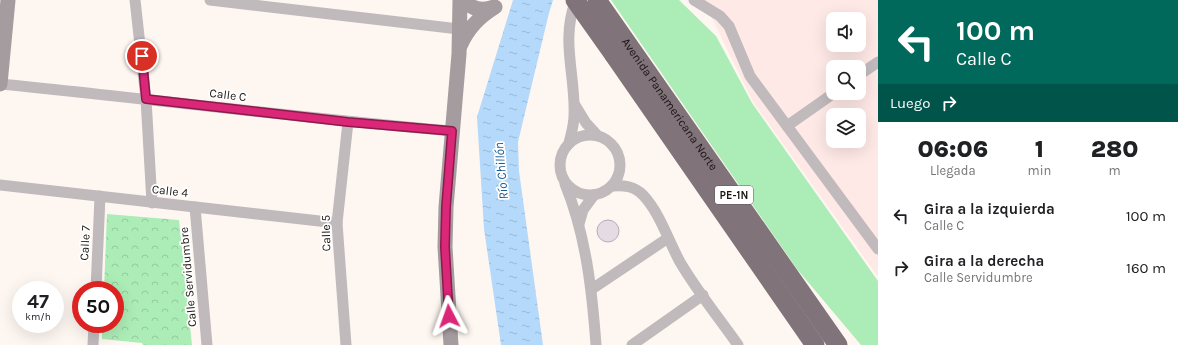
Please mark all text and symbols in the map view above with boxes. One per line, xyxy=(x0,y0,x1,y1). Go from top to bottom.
map controls xyxy=(826,12,866,148)
button: sound xyxy=(826,12,866,52)
text: 100 m xyxy=(956,14,1035,47)
icon: left xyxy=(890,16,942,68)
street label: Avenida Panamericana Norte xyxy=(619,35,721,173)
pin xyxy=(125,39,159,73)
icon: arrive xyxy=(131,45,153,67)
text: Calle C xyxy=(956,48,1012,70)
button: search xyxy=(826,60,866,100)
street label: Calle C xyxy=(209,86,247,104)
icon: right xyxy=(938,92,960,114)
text: Luego xyxy=(890,94,930,112)
button: layers xyxy=(826,108,866,148)
text: 06:06 xyxy=(917,135,988,163)
text: 1 xyxy=(1035,135,1044,163)
text: 280 xyxy=(1091,135,1139,163)
water label: Río Chillón xyxy=(491,142,511,200)
text: Llegada xyxy=(930,163,976,178)
text: min xyxy=(1028,163,1051,178)
text: m xyxy=(1109,163,1121,178)
street label: Calle 4 xyxy=(151,182,189,200)
road number: PE-1N xyxy=(715,186,753,204)
text: Gira a la izquierda xyxy=(924,200,1055,218)
icon: left xyxy=(890,205,912,227)
text: 100 m xyxy=(1126,207,1166,225)
street label: Calle 5 xyxy=(319,214,333,251)
text: Calle C xyxy=(924,218,964,233)
street label: Calle 7 xyxy=(77,225,93,261)
street label: Calle Servidumbre xyxy=(177,226,199,328)
text: Gira a la derecha xyxy=(924,252,1044,270)
icon: right xyxy=(890,257,912,279)
text: 160 m xyxy=(1126,259,1166,277)
text: Calle Servidumbre xyxy=(924,270,1033,285)
speed limit sign: 50 xyxy=(72,281,124,333)
text: 47 xyxy=(27,290,49,313)
position arrow xyxy=(428,295,470,337)
text: km/h xyxy=(25,311,51,323)

